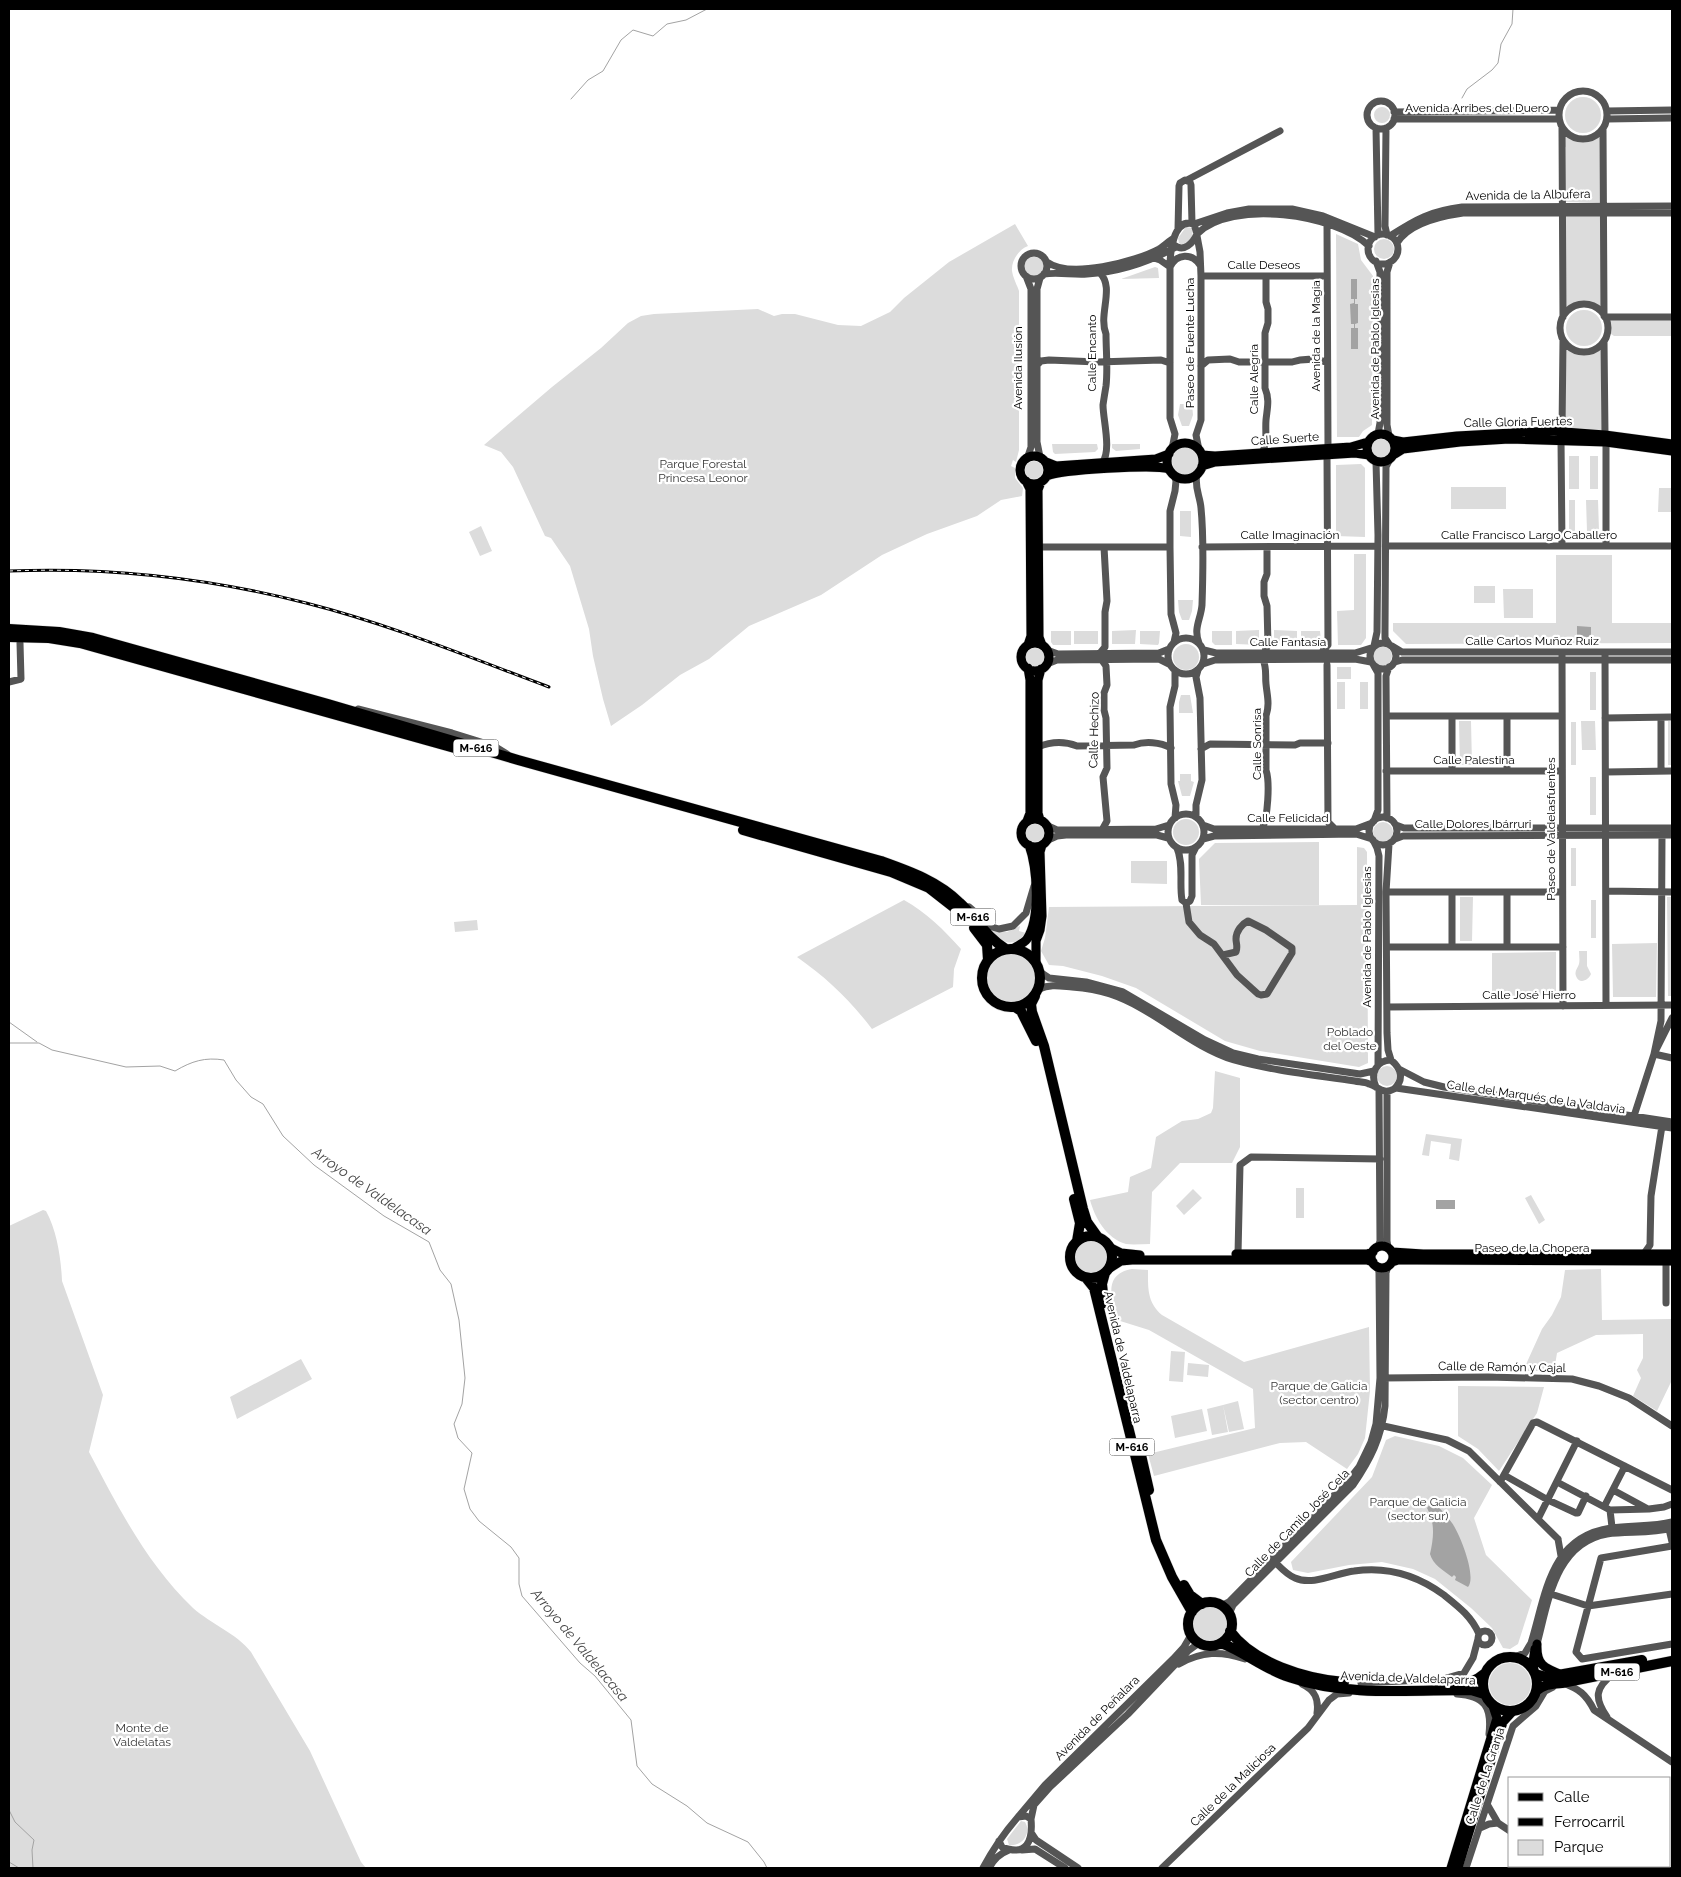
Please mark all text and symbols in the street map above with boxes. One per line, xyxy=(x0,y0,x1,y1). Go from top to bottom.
street label: Avenida Arribes del Duero xyxy=(1405,101,1549,115)
street label: Avenida de la Albufera xyxy=(1465,187,1591,203)
street label: Calle Deseos xyxy=(1228,258,1301,272)
street label: Paseo de Fuente Lucha xyxy=(1183,278,1197,408)
street label: Avenida de Pablo Iglesias xyxy=(1368,278,1382,420)
street label: Avenida de la Magia xyxy=(1309,280,1323,392)
street label: Calle Encanto xyxy=(1085,315,1099,391)
street label: Avenida Ilusión xyxy=(1011,326,1025,410)
street label: Calle Alegría xyxy=(1247,344,1261,414)
street label: Calle Gloria Fuertes xyxy=(1464,414,1573,430)
street label: Calle Suerte xyxy=(1251,430,1319,448)
park label: Parque Forestal Princesa Leonor xyxy=(658,457,749,485)
street label: Calle Imaginación xyxy=(1241,528,1339,542)
street label: Calle Francisco Largo Caballero xyxy=(1441,528,1617,542)
street label: Calle Carlos Muñoz Ruiz xyxy=(1465,634,1599,648)
street label: Calle Fantasía xyxy=(1250,635,1326,649)
street label: Calle Hechizo xyxy=(1086,692,1102,768)
street label: Calle Sonrisa xyxy=(1250,708,1264,780)
road number: M-616 xyxy=(454,740,498,756)
street label: Calle Palestina xyxy=(1433,753,1515,767)
street label: Paseo de Valdelasfuentes xyxy=(1544,757,1558,901)
street label: Calle Felicidad xyxy=(1247,811,1329,825)
street label: Calle Dolores Ibárruri xyxy=(1415,817,1531,831)
street label: Avenida de Pablo Iglesias xyxy=(1360,866,1374,1008)
road number: M-616 xyxy=(950,909,996,926)
street label: Calle José Hierro xyxy=(1482,988,1576,1002)
park label: Poblado del Oeste xyxy=(1323,1025,1377,1053)
street label: Calle del Marqués de la Valdavia xyxy=(1446,1078,1626,1116)
water label: Arroyo de Valdelacasa xyxy=(308,1143,435,1238)
street label: Paseo de la Chopera xyxy=(1475,1241,1589,1255)
street label: Avenida de Valdelaparra xyxy=(1101,1290,1145,1424)
street label: Calle de Ramón y Cajal xyxy=(1438,1359,1567,1375)
park label: Parque de Galicia (sector centro) xyxy=(1271,1379,1367,1407)
road number: M-616 xyxy=(1110,1438,1154,1455)
street label: Calle de Camilo José Cela xyxy=(1242,1466,1352,1580)
park label: Parque de Galicia (sector sur) xyxy=(1370,1495,1466,1523)
water label: Arroyo de Valdelacasa xyxy=(528,1585,632,1705)
road number: M-616 xyxy=(1594,1664,1640,1680)
street label: Avenida de Valdelaparra xyxy=(1340,1669,1476,1687)
street label: Avenida de Peñalara xyxy=(1052,1673,1142,1763)
park label: Monte de Valdelatas xyxy=(113,1721,171,1749)
street label: Calle de La Granja xyxy=(1463,1726,1507,1826)
street label: Calle de la Maliciosa xyxy=(1187,1741,1279,1829)
legend xyxy=(1508,1777,1671,1867)
text: Calle xyxy=(1554,1788,1590,1806)
text: Ferrocarril xyxy=(1554,1813,1626,1831)
text: Parque xyxy=(1554,1838,1604,1856)

